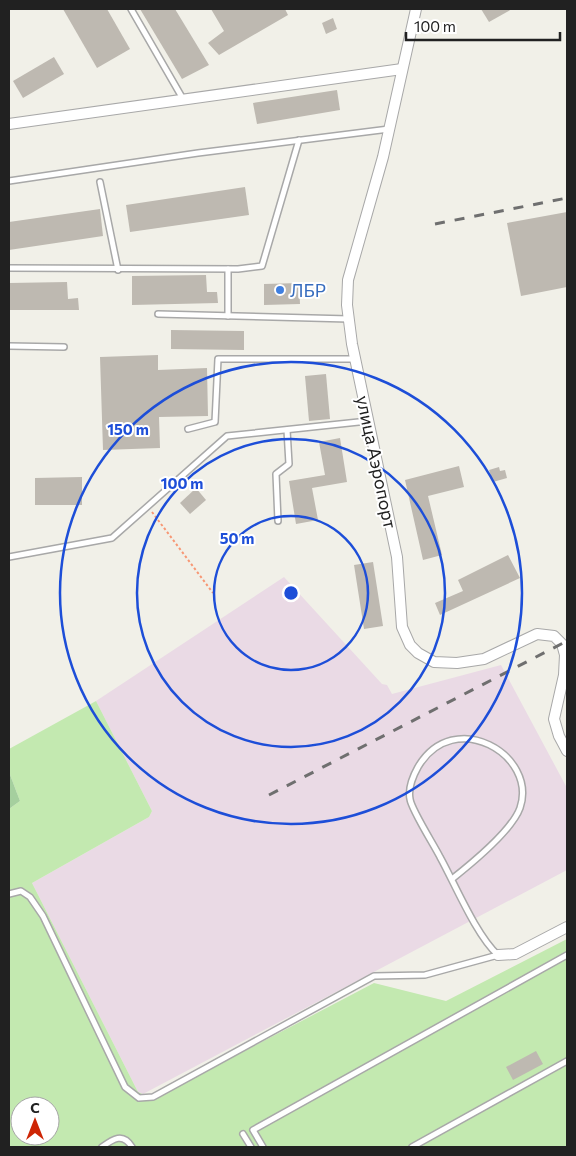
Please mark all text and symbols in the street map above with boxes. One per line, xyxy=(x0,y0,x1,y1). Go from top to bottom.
scale bar xyxy=(406,10,560,42)
text: 100 m xyxy=(414,17,456,35)
place label: ЛБР xyxy=(290,279,326,301)
marker: ЛБР xyxy=(274,284,286,296)
street label: улица Аэропорт xyxy=(352,394,402,531)
text: 150 m xyxy=(107,420,149,438)
text: 100 m xyxy=(161,474,203,492)
text: 50 m xyxy=(220,529,254,547)
centre of rings xyxy=(282,584,300,602)
north arrow xyxy=(10,1096,60,1146)
text: С xyxy=(30,1099,40,1116)

